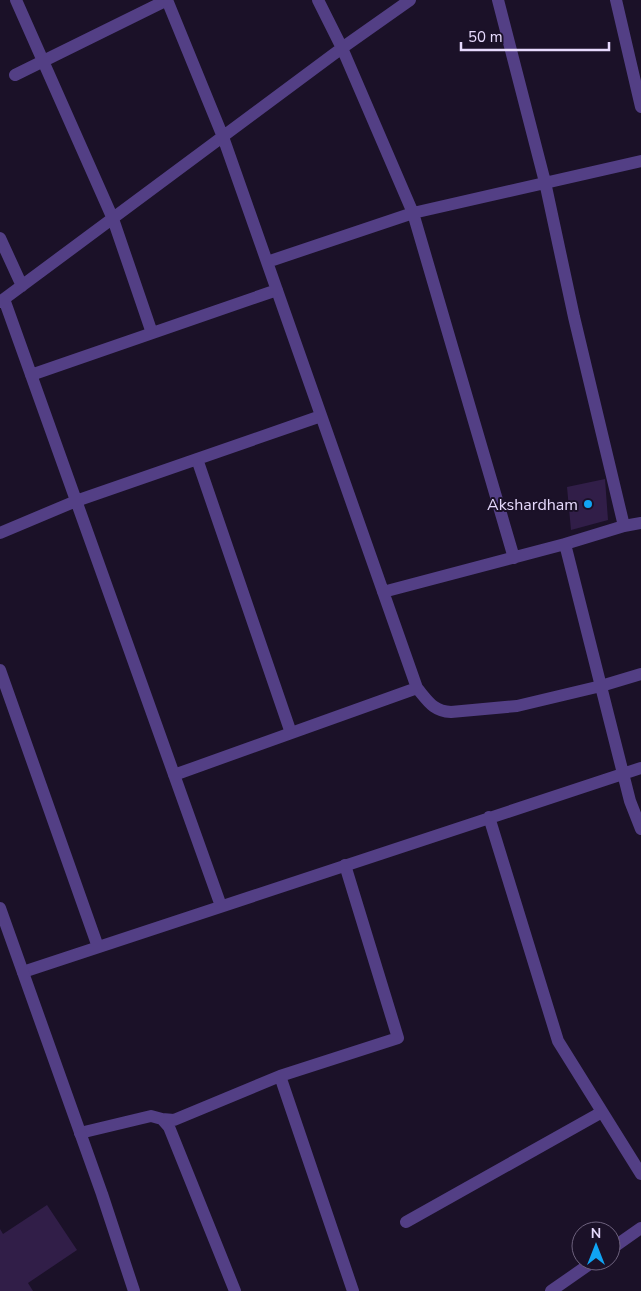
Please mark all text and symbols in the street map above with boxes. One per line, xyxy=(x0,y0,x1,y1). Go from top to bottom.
scale bar xyxy=(461,20,608,52)
text: 50 m xyxy=(468,27,503,47)
place label: Akshardham xyxy=(487,494,578,516)
marker: Akshardham xyxy=(582,498,594,510)
north arrow xyxy=(571,1221,621,1271)
text: N xyxy=(591,1224,601,1243)

